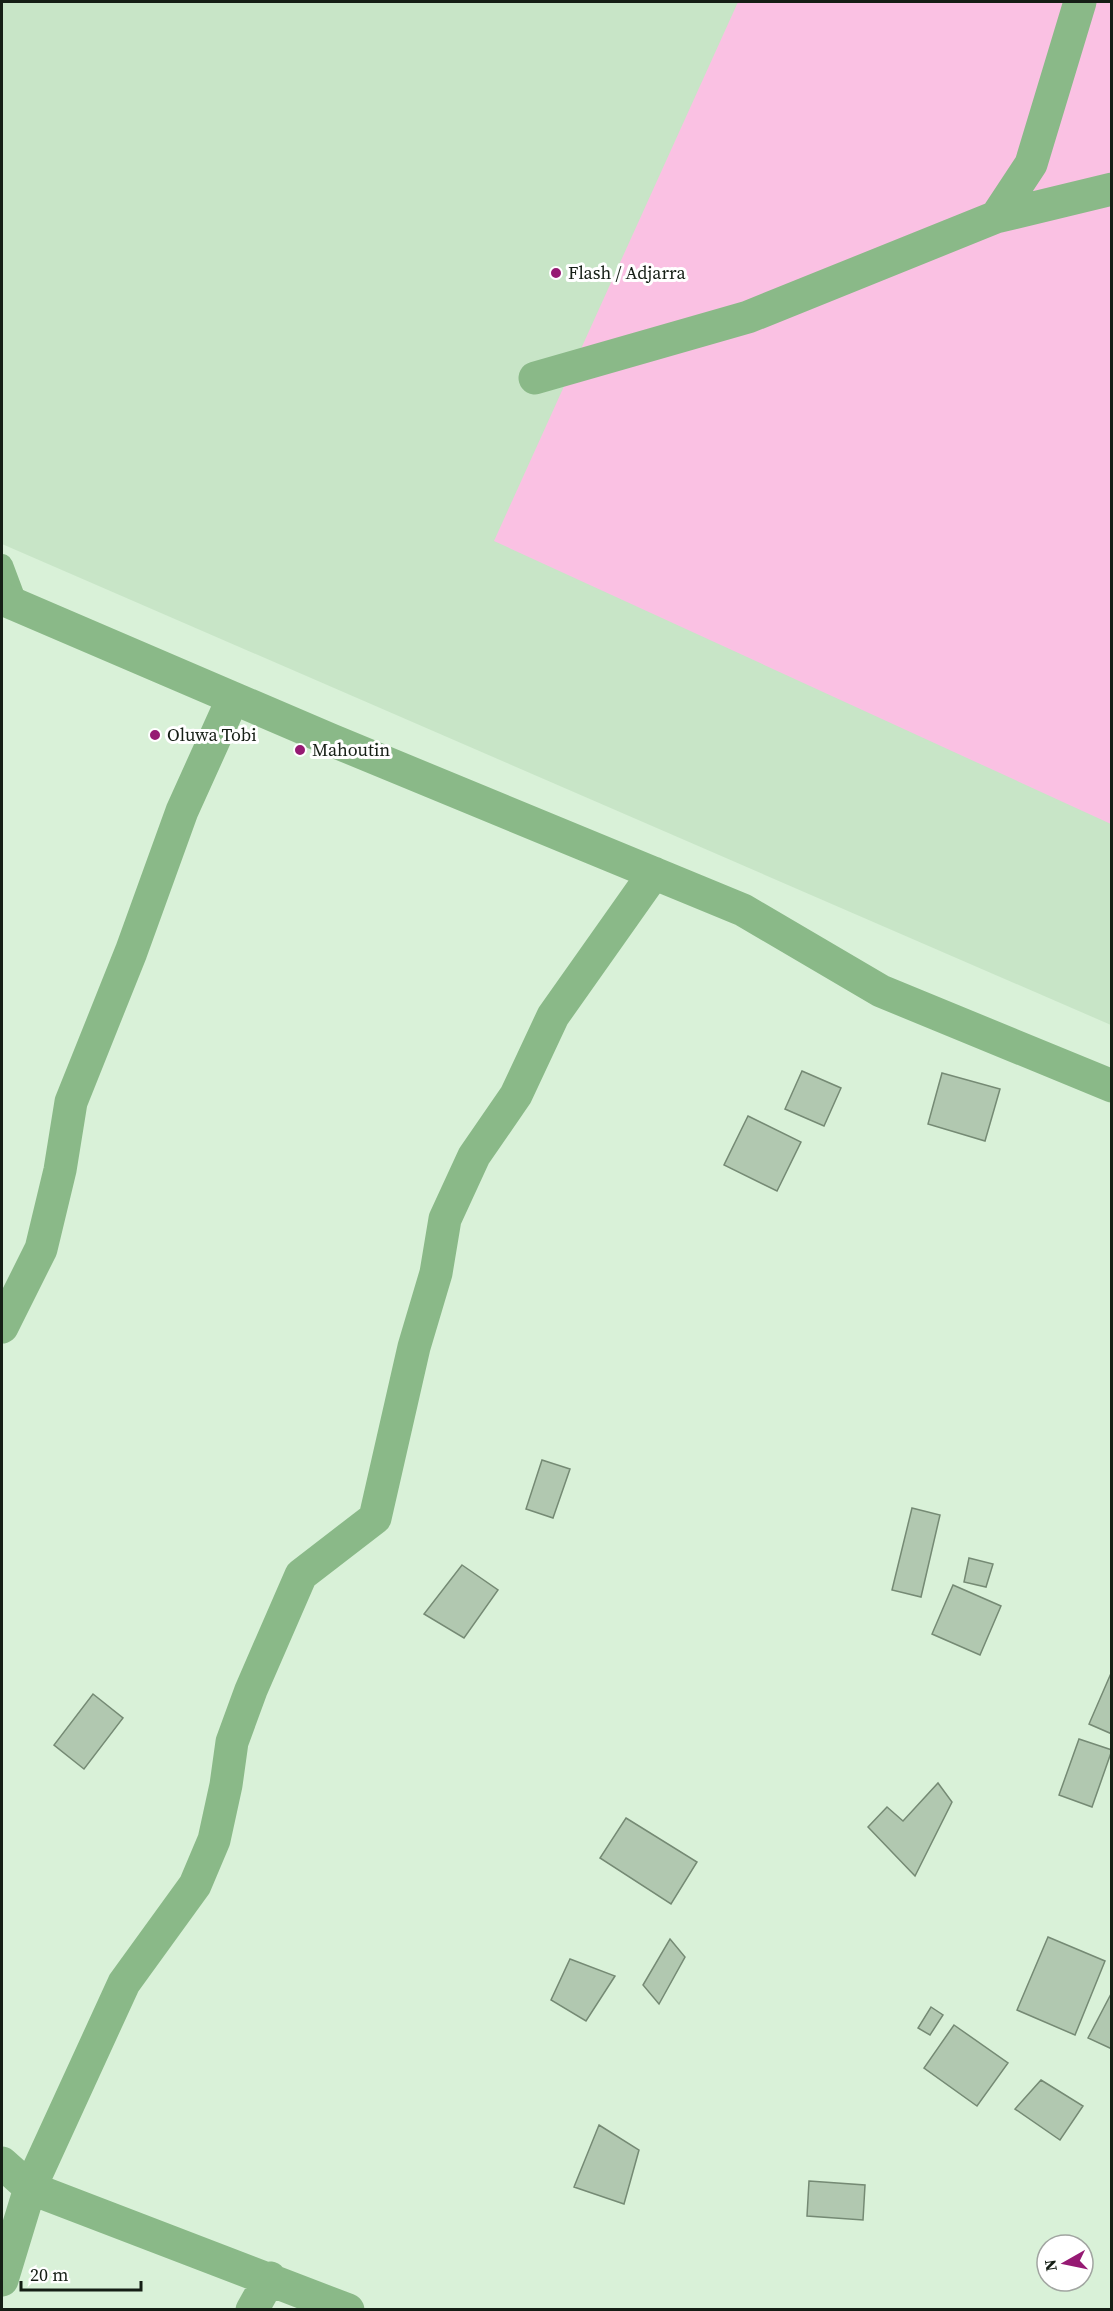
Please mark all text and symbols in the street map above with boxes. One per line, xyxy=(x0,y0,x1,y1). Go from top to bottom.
place label: Flash / Adjarra xyxy=(568,260,686,285)
marker: Flash / Adjarra xyxy=(549,266,563,280)
place label: Oluwa Tobi xyxy=(167,722,257,747)
marker: Oluwa Tobi xyxy=(148,728,162,742)
place label: Mahoutin xyxy=(312,737,390,762)
marker: Mahoutin xyxy=(293,743,307,757)
north arrow xyxy=(1035,2233,1095,2293)
scale bar xyxy=(21,2254,141,2292)
text: N xyxy=(1038,2258,1062,2273)
text: 20 m xyxy=(30,2262,68,2287)

